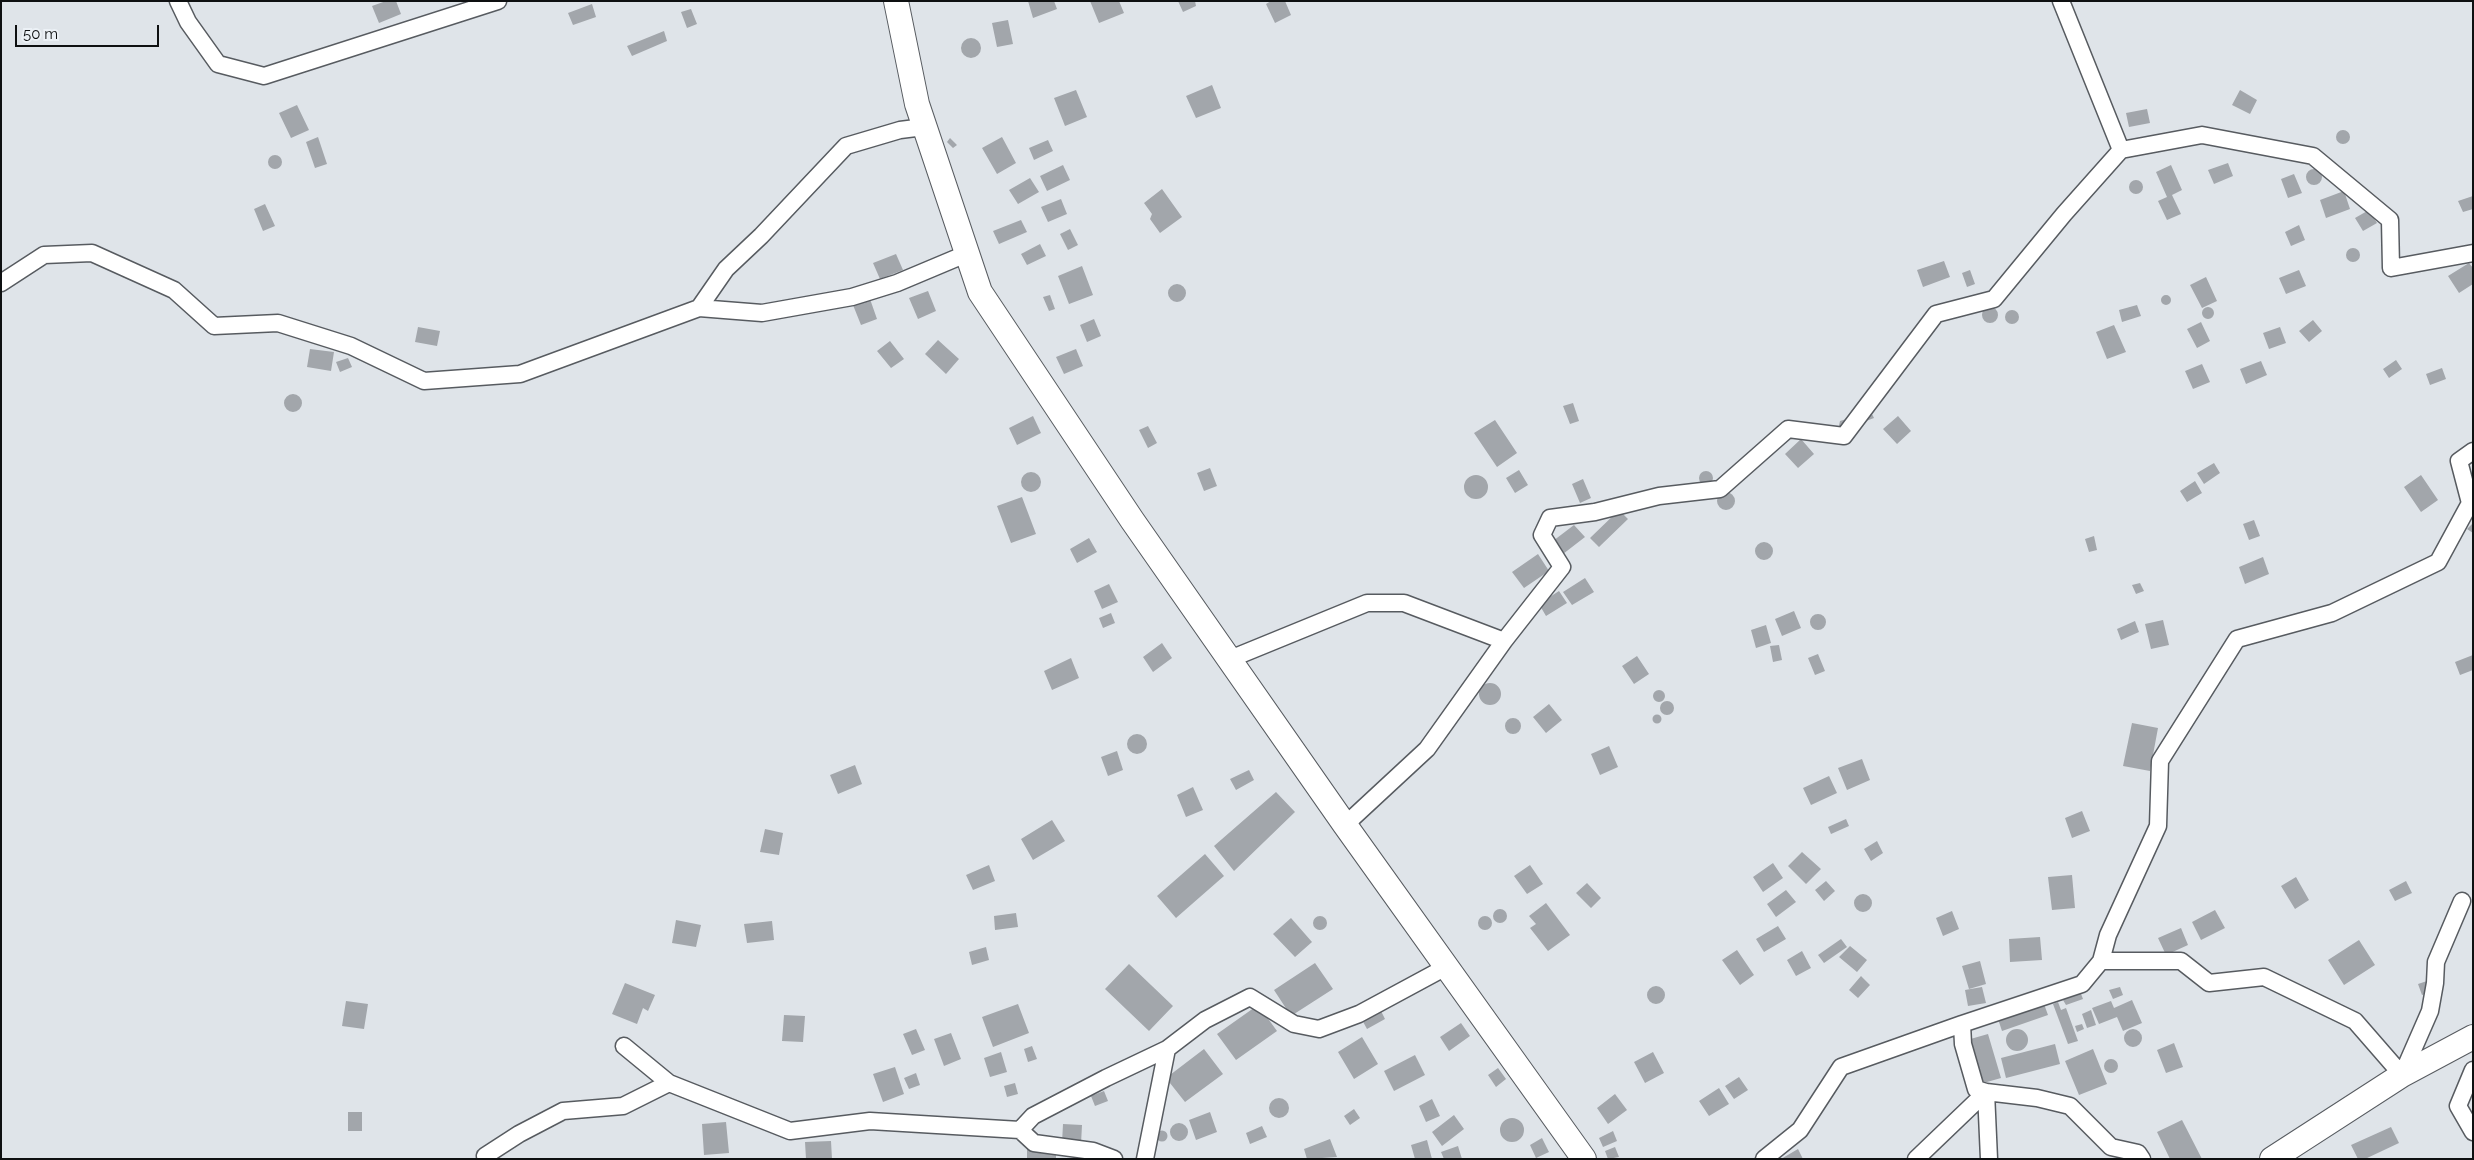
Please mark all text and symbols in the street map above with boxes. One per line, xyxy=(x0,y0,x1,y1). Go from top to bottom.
scale bar xyxy=(18,15,161,47)
text: 50 m xyxy=(23,25,58,43)

